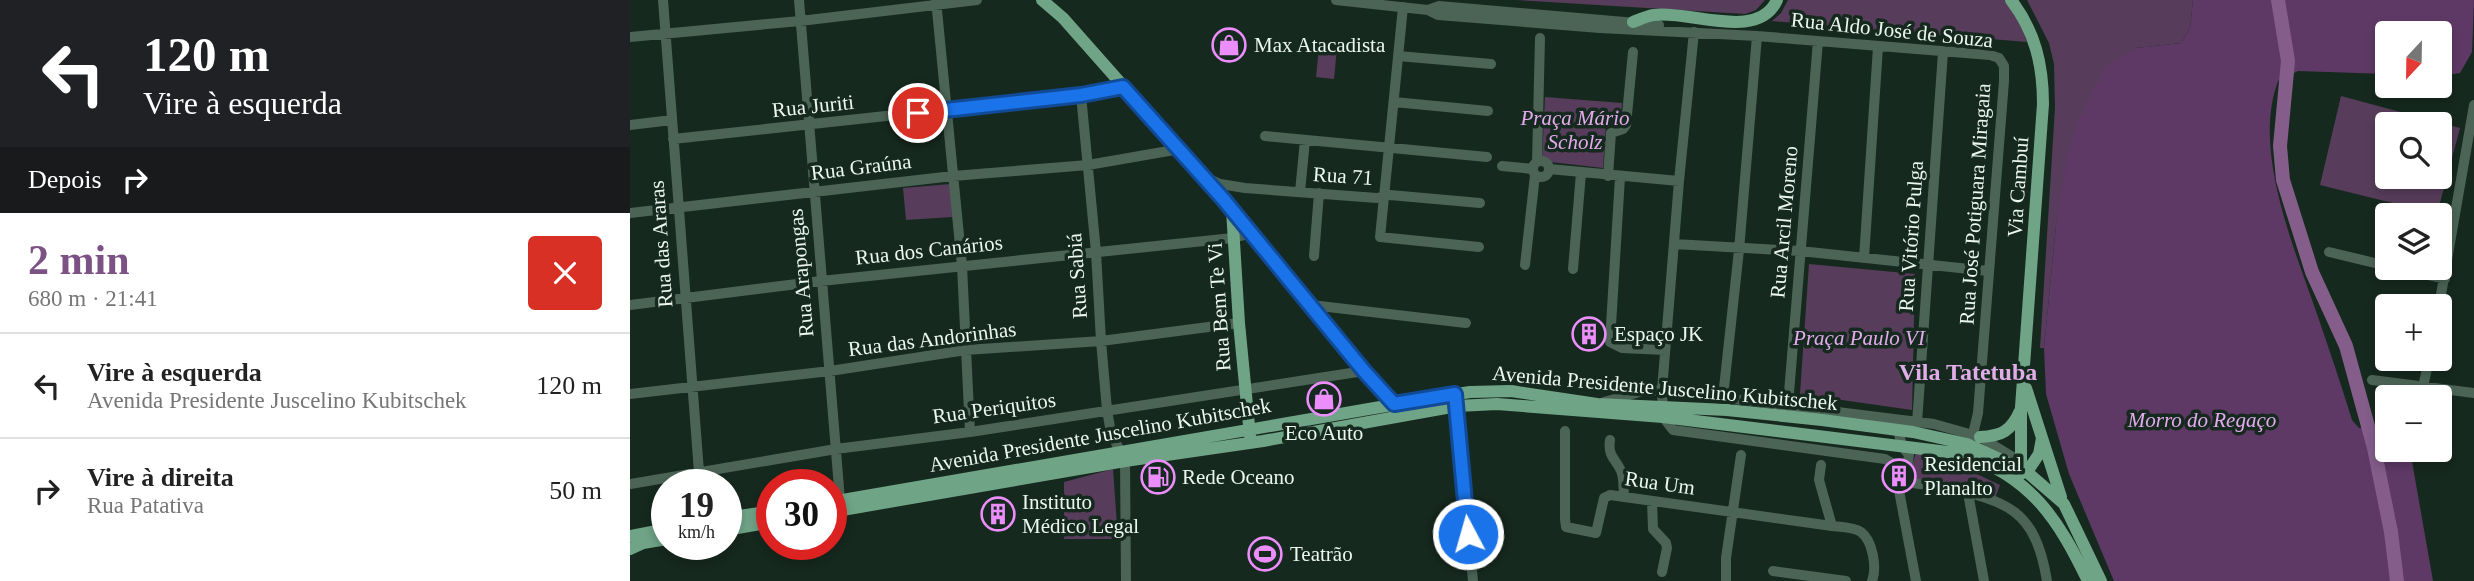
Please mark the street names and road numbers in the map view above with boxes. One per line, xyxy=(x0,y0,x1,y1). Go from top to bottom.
street label: Rua Aldo José de Souza xyxy=(1790,7,1995,53)
street label: Rua José Potiguara Miragaia xyxy=(1955,82,1995,326)
street label: Rua Juriti xyxy=(771,90,855,122)
street label: Via Cambuí xyxy=(2003,136,2033,238)
street label: Rua Arcil Moreno xyxy=(1765,145,1803,299)
street label: Rua Graúna xyxy=(809,149,913,185)
street label: Rua Vitório Pulga xyxy=(1894,159,1928,312)
street label: Rua 71 xyxy=(1312,162,1374,190)
street label: Rua das Araras xyxy=(645,180,677,308)
street label: Rua Arapongas xyxy=(783,208,819,338)
street label: Rua dos Canários xyxy=(854,230,1004,270)
street label: Rua Sabiá xyxy=(1062,232,1092,320)
street label: Rua Bem Te Vi xyxy=(1203,242,1235,372)
street label: Rua das Andorinhas xyxy=(847,317,1017,361)
street label: Avenida Presidente Juscelino Kubitschek xyxy=(1491,361,1839,415)
street label: Rua Periquitos xyxy=(931,387,1057,429)
street label: Avenida Presidente Juscelino Kubitschek xyxy=(927,393,1273,477)
street label: Rua Um xyxy=(1623,466,1697,500)

